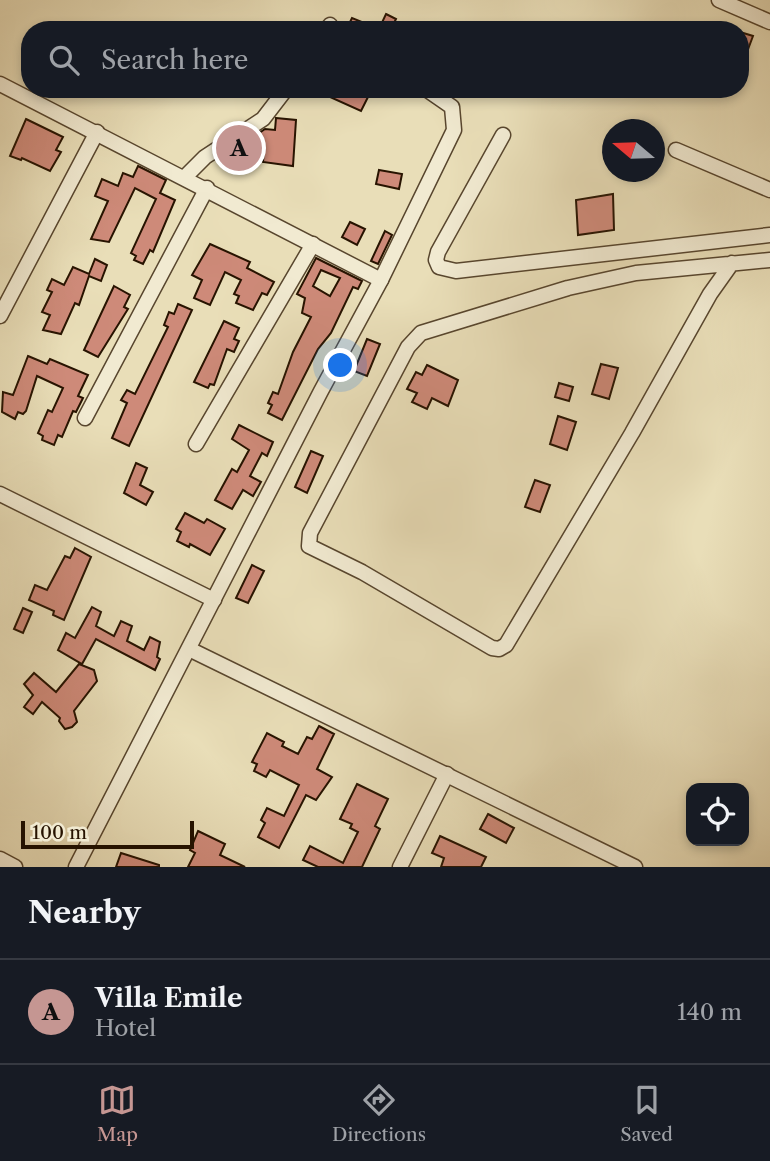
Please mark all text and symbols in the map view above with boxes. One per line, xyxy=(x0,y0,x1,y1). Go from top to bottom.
search box xyxy=(21,21,749,98)
icon: search xyxy=(45,41,83,79)
text: Search here xyxy=(101,44,248,76)
north arrow xyxy=(602,119,665,182)
pin: A xyxy=(216,122,262,174)
your location xyxy=(323,348,357,382)
map controls xyxy=(686,783,749,846)
button: locate xyxy=(686,783,749,846)
scale bar xyxy=(21,818,194,850)
text: 100 m xyxy=(32,821,87,844)
text: Nearby xyxy=(28,894,141,931)
text: Villa Emile xyxy=(95,982,242,1014)
text: A xyxy=(42,998,60,1026)
text: 140 m xyxy=(677,998,742,1026)
text: Hotel xyxy=(95,1014,156,1042)
tab: Map xyxy=(97,1081,138,1146)
tab: Directions xyxy=(332,1081,426,1146)
tab: Saved xyxy=(620,1081,673,1146)

